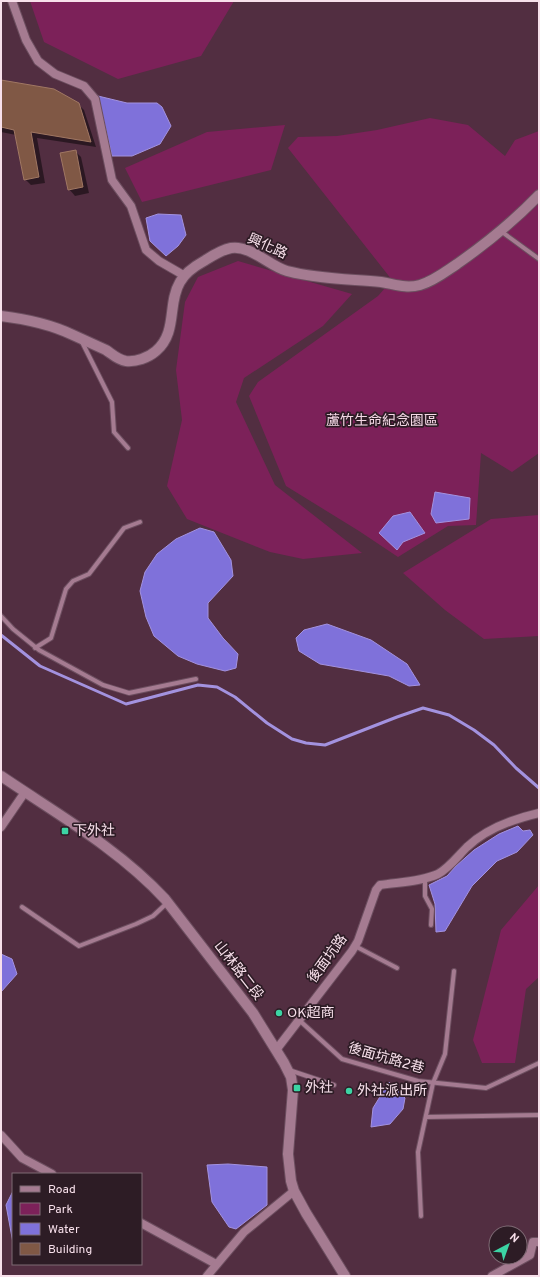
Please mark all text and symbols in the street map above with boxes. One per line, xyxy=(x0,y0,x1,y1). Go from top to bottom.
street label: 興化路 xyxy=(244,230,290,263)
park label: 蘆竹生命紀念園區 xyxy=(326,412,438,430)
place label: 下外社 xyxy=(73,822,115,840)
marker: 下外社 xyxy=(60,826,70,836)
street label: 後面坑路 xyxy=(304,931,351,987)
street label: 山林路二段 xyxy=(210,938,266,1004)
place label: OK超商 xyxy=(287,1005,334,1022)
marker: OK超商 xyxy=(274,1008,284,1018)
street label: 後面坑路2巷 xyxy=(346,1039,426,1078)
place label: 外社 xyxy=(305,1079,333,1097)
place label: 外社派出所 xyxy=(357,1082,427,1100)
marker: 外社 xyxy=(292,1083,302,1093)
marker: 外社派出所 xyxy=(344,1086,354,1096)
legend xyxy=(12,1173,142,1265)
text: Road xyxy=(48,1182,76,1198)
text: Park xyxy=(48,1202,73,1218)
text: Water xyxy=(48,1222,80,1238)
north arrow xyxy=(488,1225,528,1265)
text: N xyxy=(506,1230,521,1246)
text: Building xyxy=(48,1242,92,1258)

